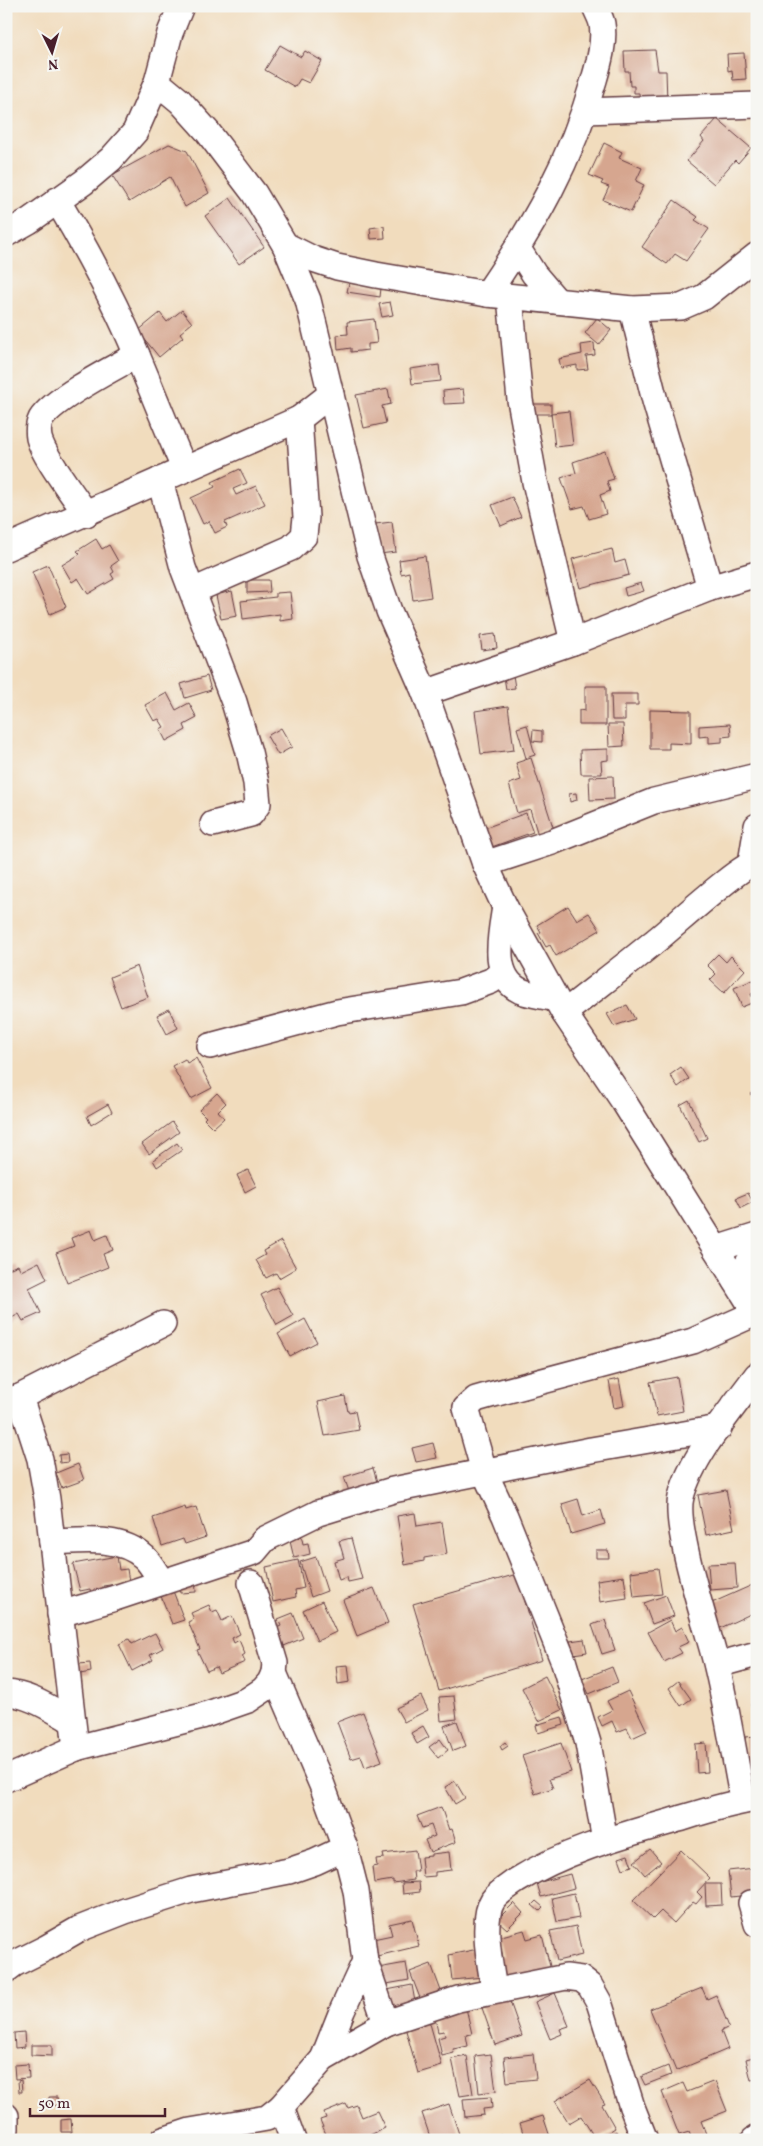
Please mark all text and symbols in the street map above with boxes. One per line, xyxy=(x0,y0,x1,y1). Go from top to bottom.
north arrow xyxy=(28,28,78,78)
text: N xyxy=(47,54,59,73)
scale bar xyxy=(30,2086,165,2118)
text: 50 m xyxy=(38,2094,70,2115)

